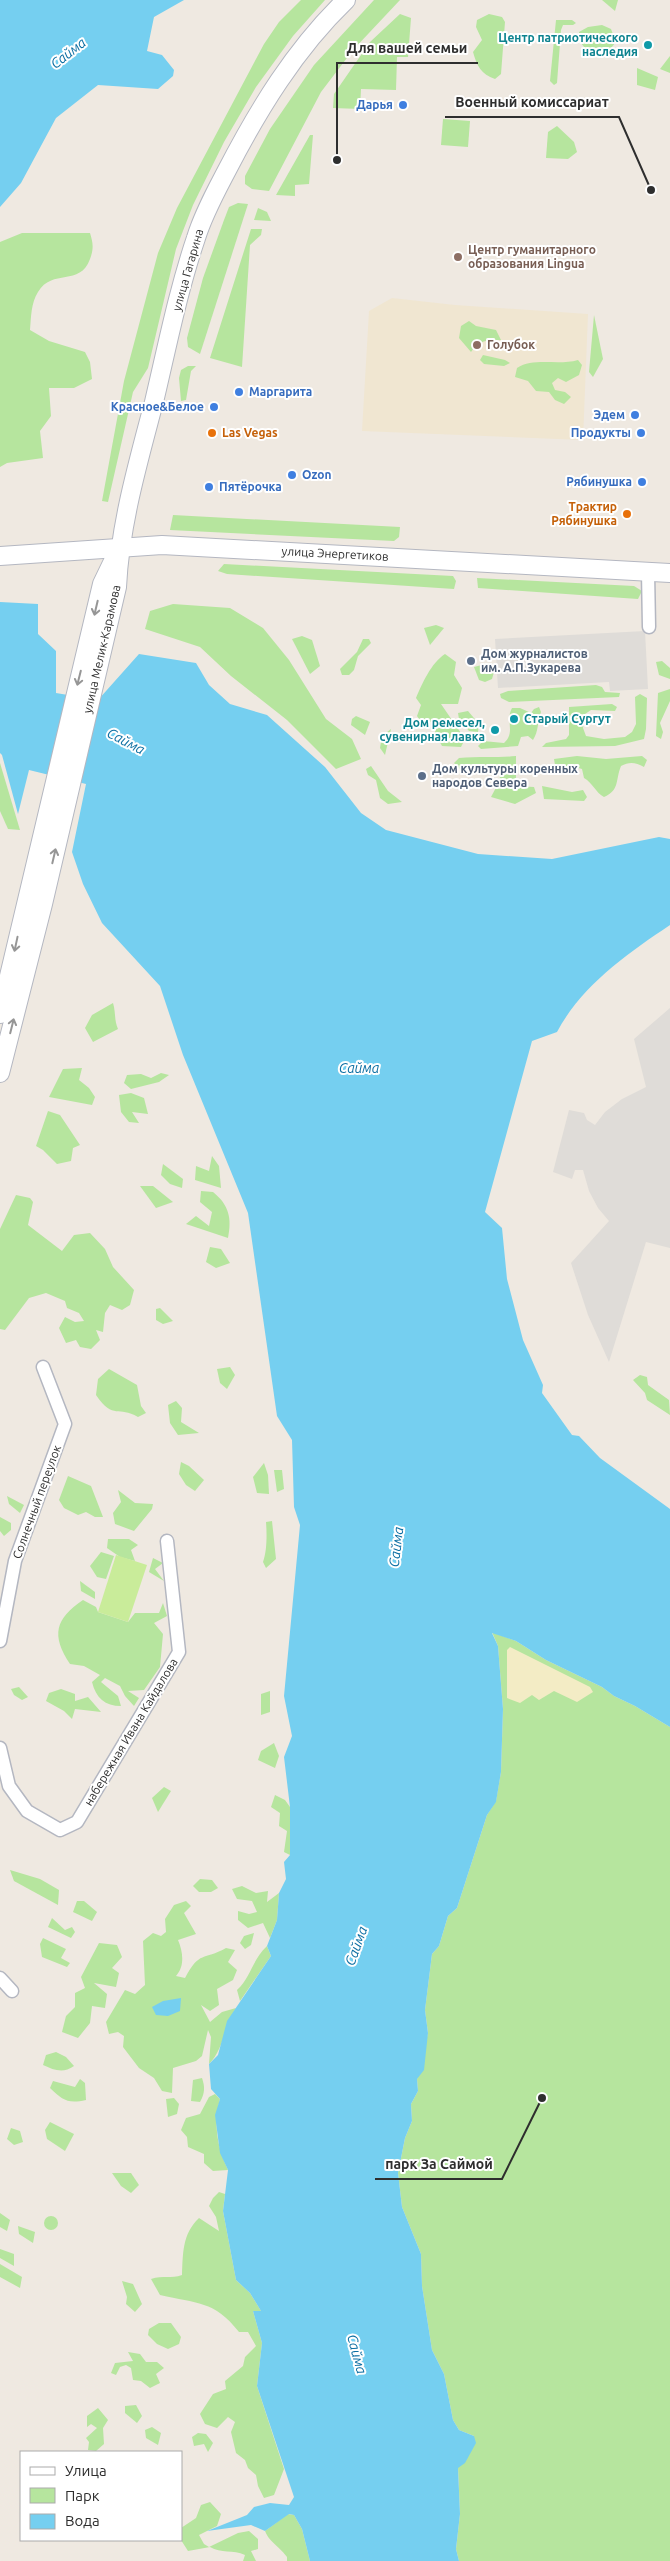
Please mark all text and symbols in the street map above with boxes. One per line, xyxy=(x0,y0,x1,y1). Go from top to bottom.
place label: Центр патриотического наследия xyxy=(498,31,638,58)
water label: Сайма xyxy=(47,34,89,72)
callout: Для вашей семьи xyxy=(337,34,478,63)
marker: Центр патриотического наследия xyxy=(642,39,654,51)
text: Для вашей семьи xyxy=(347,40,467,56)
callout: Военный комиссариат xyxy=(445,88,619,117)
text: Военный комиссариат xyxy=(455,94,609,110)
place label: Дарья xyxy=(356,98,393,111)
marker: Дарья xyxy=(397,99,409,111)
street label: улица Гагарина xyxy=(170,227,205,313)
place label: Центр гуманитарного образования Lingua xyxy=(468,243,596,270)
marker: Центр гуманитарного образования Lingua xyxy=(452,251,464,263)
place label: Голубок xyxy=(487,338,535,351)
marker: Голубок xyxy=(471,339,483,351)
place label: Маргарита xyxy=(249,385,312,398)
marker: Маргарита xyxy=(233,386,245,398)
place label: Красное&Белое xyxy=(111,400,204,413)
marker: Красное&Белое xyxy=(208,401,220,413)
place label: Эдем xyxy=(593,408,625,421)
marker: Эдем xyxy=(629,409,641,421)
place label: Las Vegas xyxy=(222,426,278,439)
place label: Продукты xyxy=(571,426,631,439)
marker: Las Vegas xyxy=(206,427,218,439)
marker: Продукты xyxy=(635,427,647,439)
place label: Ozon xyxy=(302,468,331,481)
marker: Ozon xyxy=(286,469,298,481)
place label: Рябинушка xyxy=(566,475,632,488)
marker: Рябинушка xyxy=(636,476,648,488)
place label: Пятёрочка xyxy=(219,480,282,493)
marker: Пятёрочка xyxy=(203,481,215,493)
place label: Трактир Рябинушка xyxy=(551,500,617,527)
marker: Трактир Рябинушка xyxy=(621,508,633,520)
street label: улица Энергетиков xyxy=(281,544,389,563)
street label: улица Мелик-Карамова xyxy=(80,583,123,714)
one-way arrow xyxy=(91,599,100,615)
place label: Дом журналистов им. А.П.Зукарева xyxy=(481,647,588,674)
marker: Дом журналистов им. А.П.Зукарева xyxy=(465,655,477,667)
one-way arrow xyxy=(74,670,83,686)
place label: Старый Сургут xyxy=(524,712,611,725)
marker: Старый Сургут xyxy=(508,713,520,725)
place label: Дом ремесел, сувенирная лавка xyxy=(380,716,485,743)
water label: Сайма xyxy=(104,724,148,758)
marker: Дом ремесел, сувенирная лавка xyxy=(489,724,501,736)
place label: Дом культуры коренных народов Севера xyxy=(432,762,578,789)
marker: Дом культуры коренных народов Севера xyxy=(416,770,428,782)
one-way arrow xyxy=(50,849,59,865)
one-way arrow xyxy=(11,935,20,951)
one-way arrow xyxy=(8,1018,17,1034)
water label: Сайма xyxy=(339,1060,380,1076)
street label: Солнечный переулок xyxy=(10,1443,63,1560)
water label: Сайма xyxy=(386,1526,406,1568)
street label: набережная Ивана Кайдалова xyxy=(81,1656,180,1808)
water label: Сайма xyxy=(342,1924,371,1968)
callout: парк За Саймой xyxy=(375,2150,502,2179)
text: парк За Саймой xyxy=(385,2156,493,2172)
water label: Сайма xyxy=(344,2332,370,2376)
legend xyxy=(20,2451,182,2541)
text: Улица xyxy=(65,2462,107,2479)
text: Парк xyxy=(65,2487,100,2504)
text: Вода xyxy=(65,2512,100,2529)

